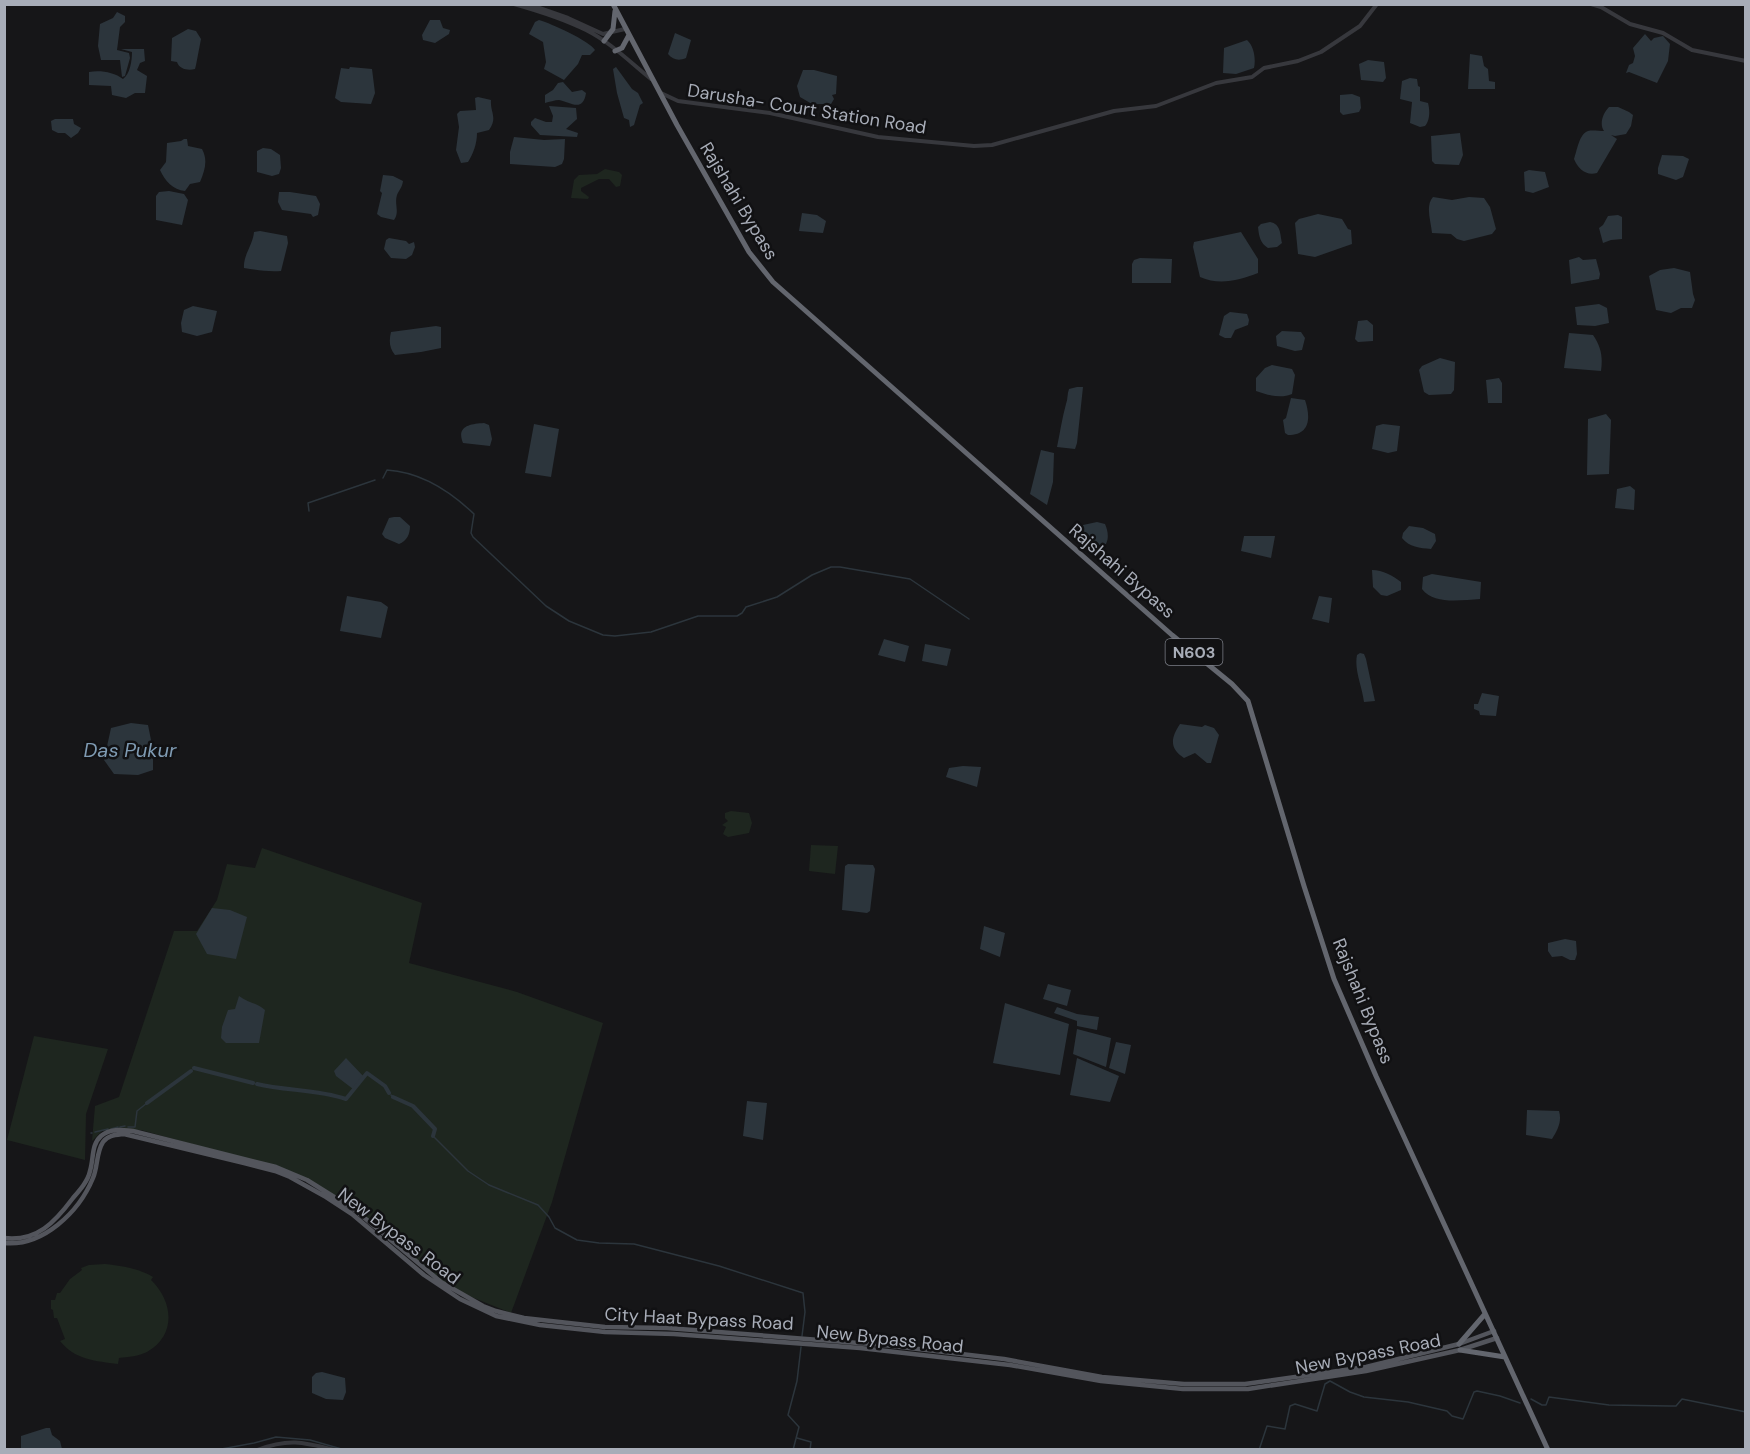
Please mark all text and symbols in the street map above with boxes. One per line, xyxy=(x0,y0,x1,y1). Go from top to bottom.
street label: Darusha- Court Station Road xyxy=(686,78,928,140)
street label: Rajshahi Bypass xyxy=(694,138,784,264)
street label: Rajshahi Bypass xyxy=(1064,518,1180,624)
road number: N603 xyxy=(1166,639,1222,665)
water label: Das Pukur xyxy=(84,737,177,763)
street label: Rajshahi Bypass xyxy=(1327,935,1399,1067)
street label: New Bypass Road xyxy=(333,1182,465,1290)
street label: City Haat Bypass Road xyxy=(604,1302,794,1336)
street label: New Bypass Road xyxy=(815,1319,965,1359)
street label: New Bypass Road xyxy=(1293,1328,1443,1380)

